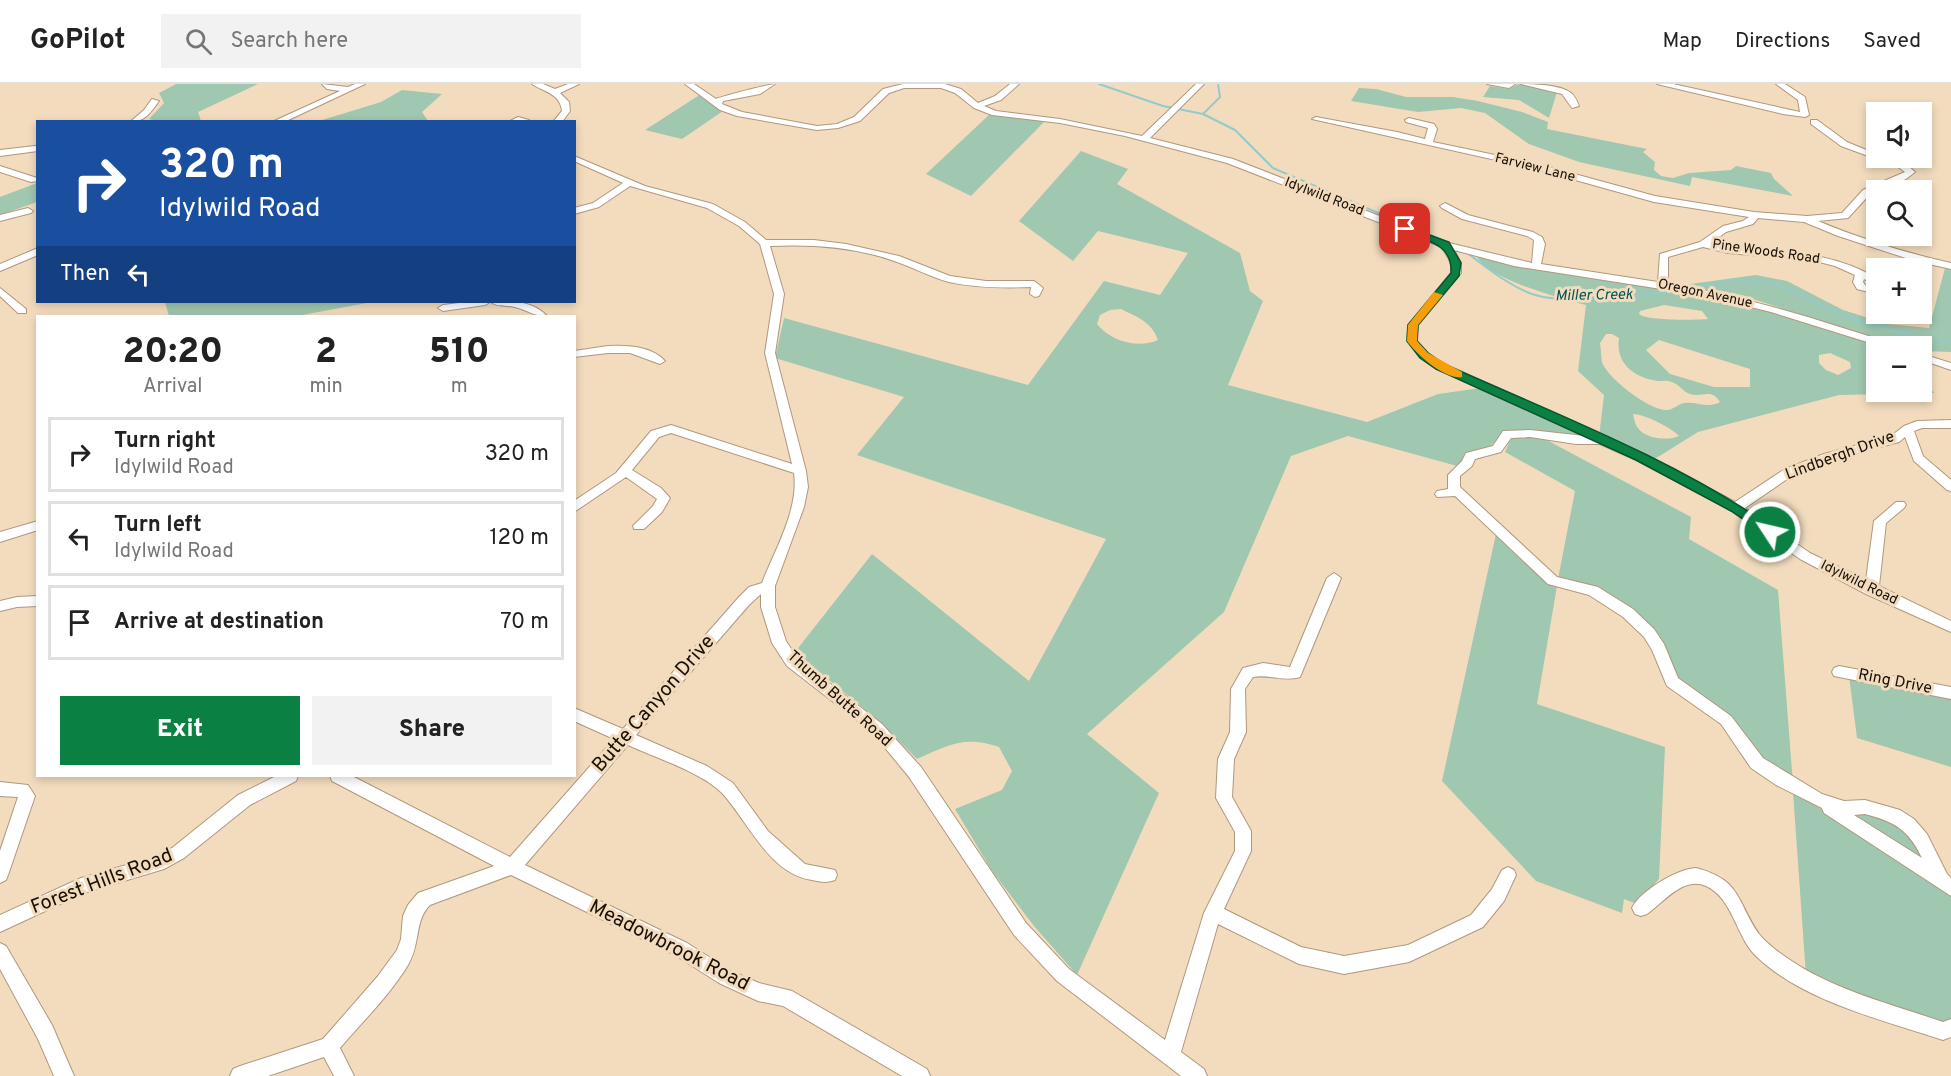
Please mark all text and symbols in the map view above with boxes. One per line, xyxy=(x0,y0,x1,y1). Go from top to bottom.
search box xyxy=(161,14,581,68)
text: GoPilot xyxy=(30,23,125,59)
icon: search xyxy=(182,25,215,58)
text: Search here xyxy=(230,28,348,55)
text: Map xyxy=(1662,28,1702,55)
text: Directions xyxy=(1735,28,1830,55)
text: Saved xyxy=(1863,28,1921,55)
map controls xyxy=(1866,102,1932,402)
button: sound xyxy=(1866,102,1932,168)
text: 320 m xyxy=(159,140,284,193)
icon: right xyxy=(60,144,138,222)
street label: Farview Lane xyxy=(1493,150,1577,186)
street label: Idylwild Road xyxy=(1282,174,1366,220)
button: search xyxy=(1866,180,1932,246)
text: Idylwild Road xyxy=(159,192,321,226)
pin xyxy=(1379,203,1430,254)
icon: arrive xyxy=(1388,212,1421,245)
street label: Pine Woods Road xyxy=(1711,236,1821,268)
icon: left xyxy=(122,258,155,291)
button: + xyxy=(1866,258,1932,324)
text: Then xyxy=(60,261,110,288)
street label: Oregon Avenue xyxy=(1656,276,1754,312)
water label: Miller Creek xyxy=(1555,286,1633,306)
text: 20:20 xyxy=(122,330,223,376)
text: 2 xyxy=(315,330,337,376)
text: 510 xyxy=(429,330,490,376)
button: − xyxy=(1866,336,1932,402)
text: Arrival xyxy=(143,374,203,400)
text: min xyxy=(309,374,343,400)
text: m xyxy=(451,374,468,400)
street label: Lindbergh Drive xyxy=(1783,427,1897,485)
text: Turn right xyxy=(114,428,216,455)
icon: right xyxy=(63,438,96,471)
text: 320 m xyxy=(485,441,549,468)
text: Idylwild Road xyxy=(114,455,234,481)
position arrow xyxy=(1738,500,1802,564)
text: Turn left xyxy=(114,512,202,539)
icon: left xyxy=(63,522,96,555)
text: 120 m xyxy=(489,525,549,552)
text: Idylwild Road xyxy=(114,539,234,565)
street label: Idylwild Road xyxy=(1818,557,1900,609)
icon: arrive xyxy=(63,606,96,639)
text: Arrive at destination xyxy=(114,609,324,636)
text: 70 m xyxy=(500,609,549,636)
street label: Butte Canyon Drive xyxy=(587,630,721,778)
street label: Thumb Butte Road xyxy=(782,647,896,751)
street label: Ring Drive xyxy=(1856,665,1934,699)
button: Exit xyxy=(60,696,300,765)
button: Share xyxy=(312,696,552,765)
street label: Forest Hills Road xyxy=(27,843,177,921)
street label: Meadowbrook Road xyxy=(584,894,754,998)

